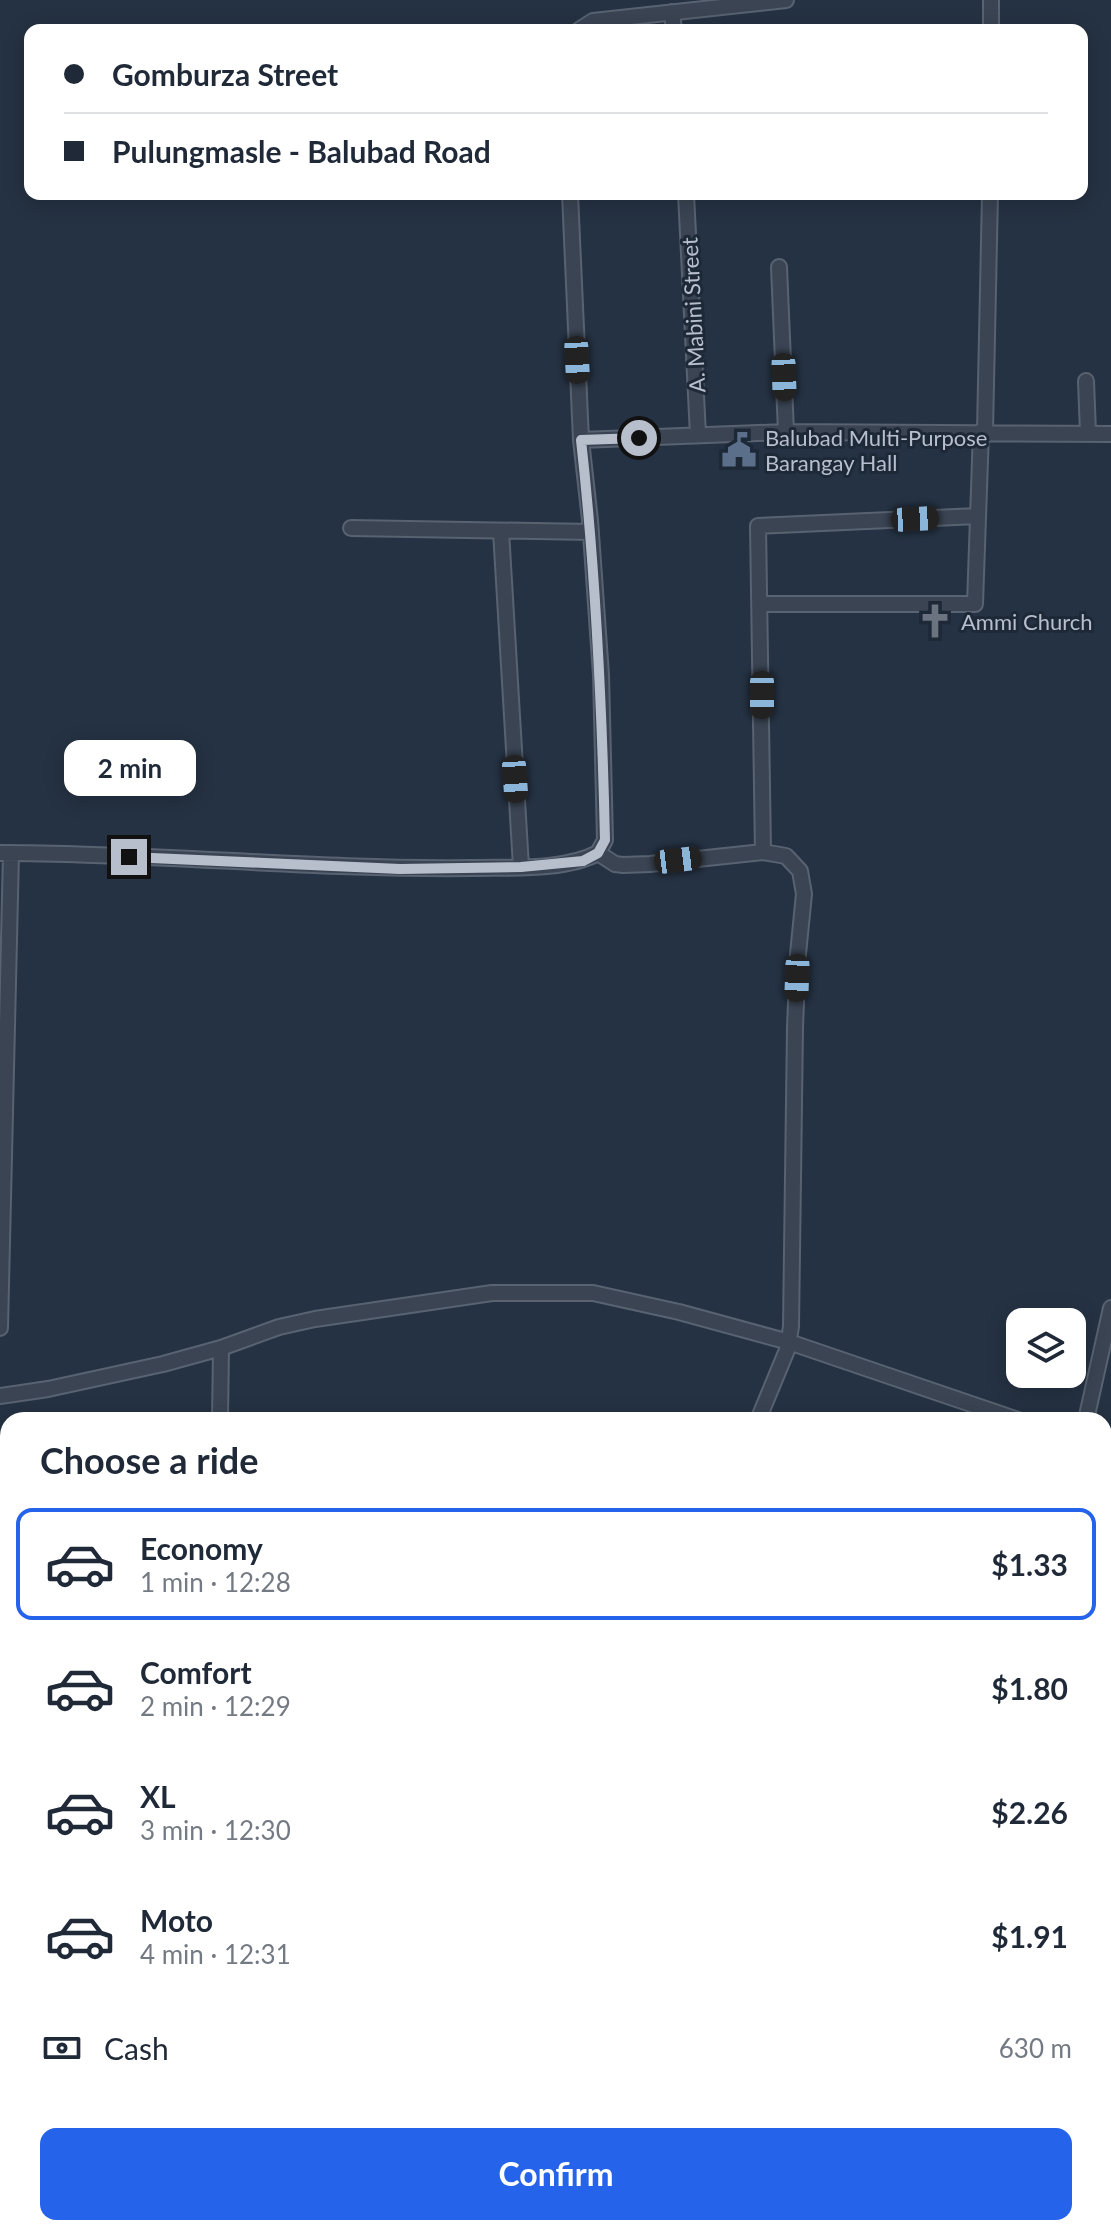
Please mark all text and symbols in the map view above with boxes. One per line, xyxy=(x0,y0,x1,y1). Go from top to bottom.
text: Gomburza Street xyxy=(112,56,338,92)
text: Pulungmasle - Balubad Road xyxy=(112,133,491,169)
street label: A. Mabini Street xyxy=(675,237,711,393)
car xyxy=(564,335,590,385)
car xyxy=(771,353,797,401)
route start xyxy=(621,420,657,456)
place label: Balubad Multi-Purpose Barangay Hall xyxy=(765,424,987,476)
public building icon: Balubad Multi-Purpose Barangay Hall xyxy=(720,431,758,469)
car xyxy=(890,506,940,532)
church icon: Ammi Church xyxy=(916,602,954,640)
place label: Ammi Church xyxy=(961,608,1093,635)
car xyxy=(750,671,774,719)
callout: 2 min xyxy=(63,741,195,797)
text: 2 min xyxy=(98,752,162,784)
car xyxy=(501,754,529,804)
route end xyxy=(111,839,147,875)
car xyxy=(653,845,703,875)
car xyxy=(784,954,810,1002)
map controls xyxy=(1006,1308,1086,1388)
button: layers xyxy=(1006,1308,1086,1388)
text: Choose a ride xyxy=(40,1438,259,1482)
icon: car xyxy=(44,1528,116,1600)
text: Economy xyxy=(140,1530,263,1566)
text: $1.33 xyxy=(991,1546,1068,1582)
text: 1 min · 12:28 xyxy=(140,1566,291,1598)
icon: car xyxy=(44,1652,116,1724)
text: Comfort xyxy=(140,1654,252,1690)
text: $1.80 xyxy=(991,1670,1068,1706)
text: 2 min · 12:29 xyxy=(140,1690,291,1722)
icon: car xyxy=(44,1776,116,1848)
text: XL xyxy=(140,1778,176,1814)
text: $2.26 xyxy=(991,1794,1068,1830)
text: 3 min · 12:30 xyxy=(140,1814,291,1846)
icon: car xyxy=(44,1900,116,1972)
text: Moto xyxy=(140,1902,213,1938)
text: $1.91 xyxy=(991,1918,1068,1954)
text: 4 min · 12:31 xyxy=(140,1938,291,1970)
icon: cash xyxy=(40,2026,84,2070)
text: Cash xyxy=(104,2030,169,2066)
text: 630 m xyxy=(999,2032,1072,2064)
button: Confirm xyxy=(40,2128,1072,2220)

